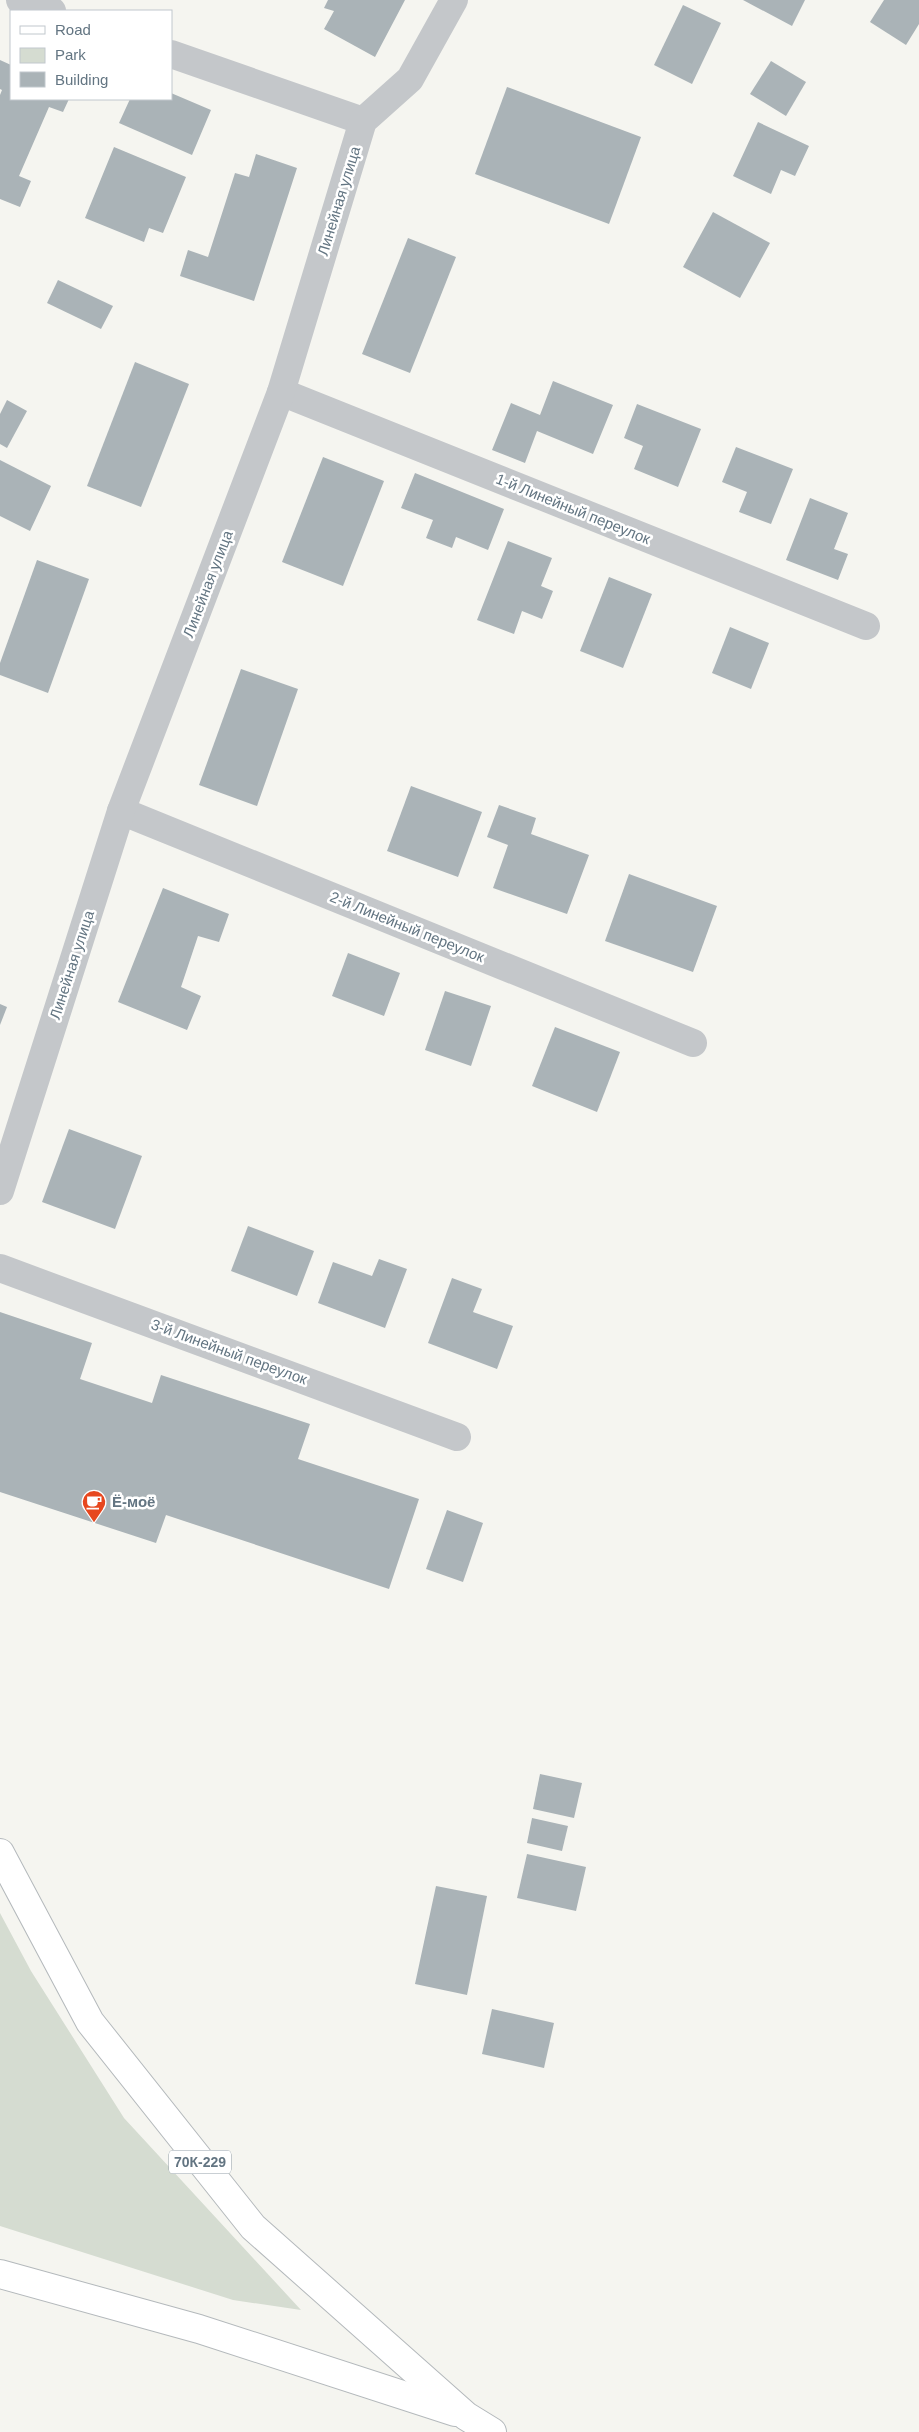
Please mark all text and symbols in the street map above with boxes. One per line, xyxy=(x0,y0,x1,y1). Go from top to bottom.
legend xyxy=(10,10,172,100)
text: Road xyxy=(55,21,91,38)
text: Park xyxy=(55,46,86,63)
text: Building xyxy=(55,71,108,88)
street label: Линейная улица xyxy=(314,144,363,258)
street label: 1-й Линейный переулок xyxy=(494,470,653,547)
street label: Линейная улица xyxy=(179,527,236,640)
street label: 2-й Линейный переулок xyxy=(328,888,487,965)
street label: Линейная улица xyxy=(46,908,97,1021)
street label: 3-й Линейный переулок xyxy=(149,1315,310,1388)
cafe icon: Ё-моё xyxy=(81,1489,107,1523)
place label: Ё-моё xyxy=(112,1493,155,1510)
road number: 70К-229 xyxy=(169,2150,231,2174)

